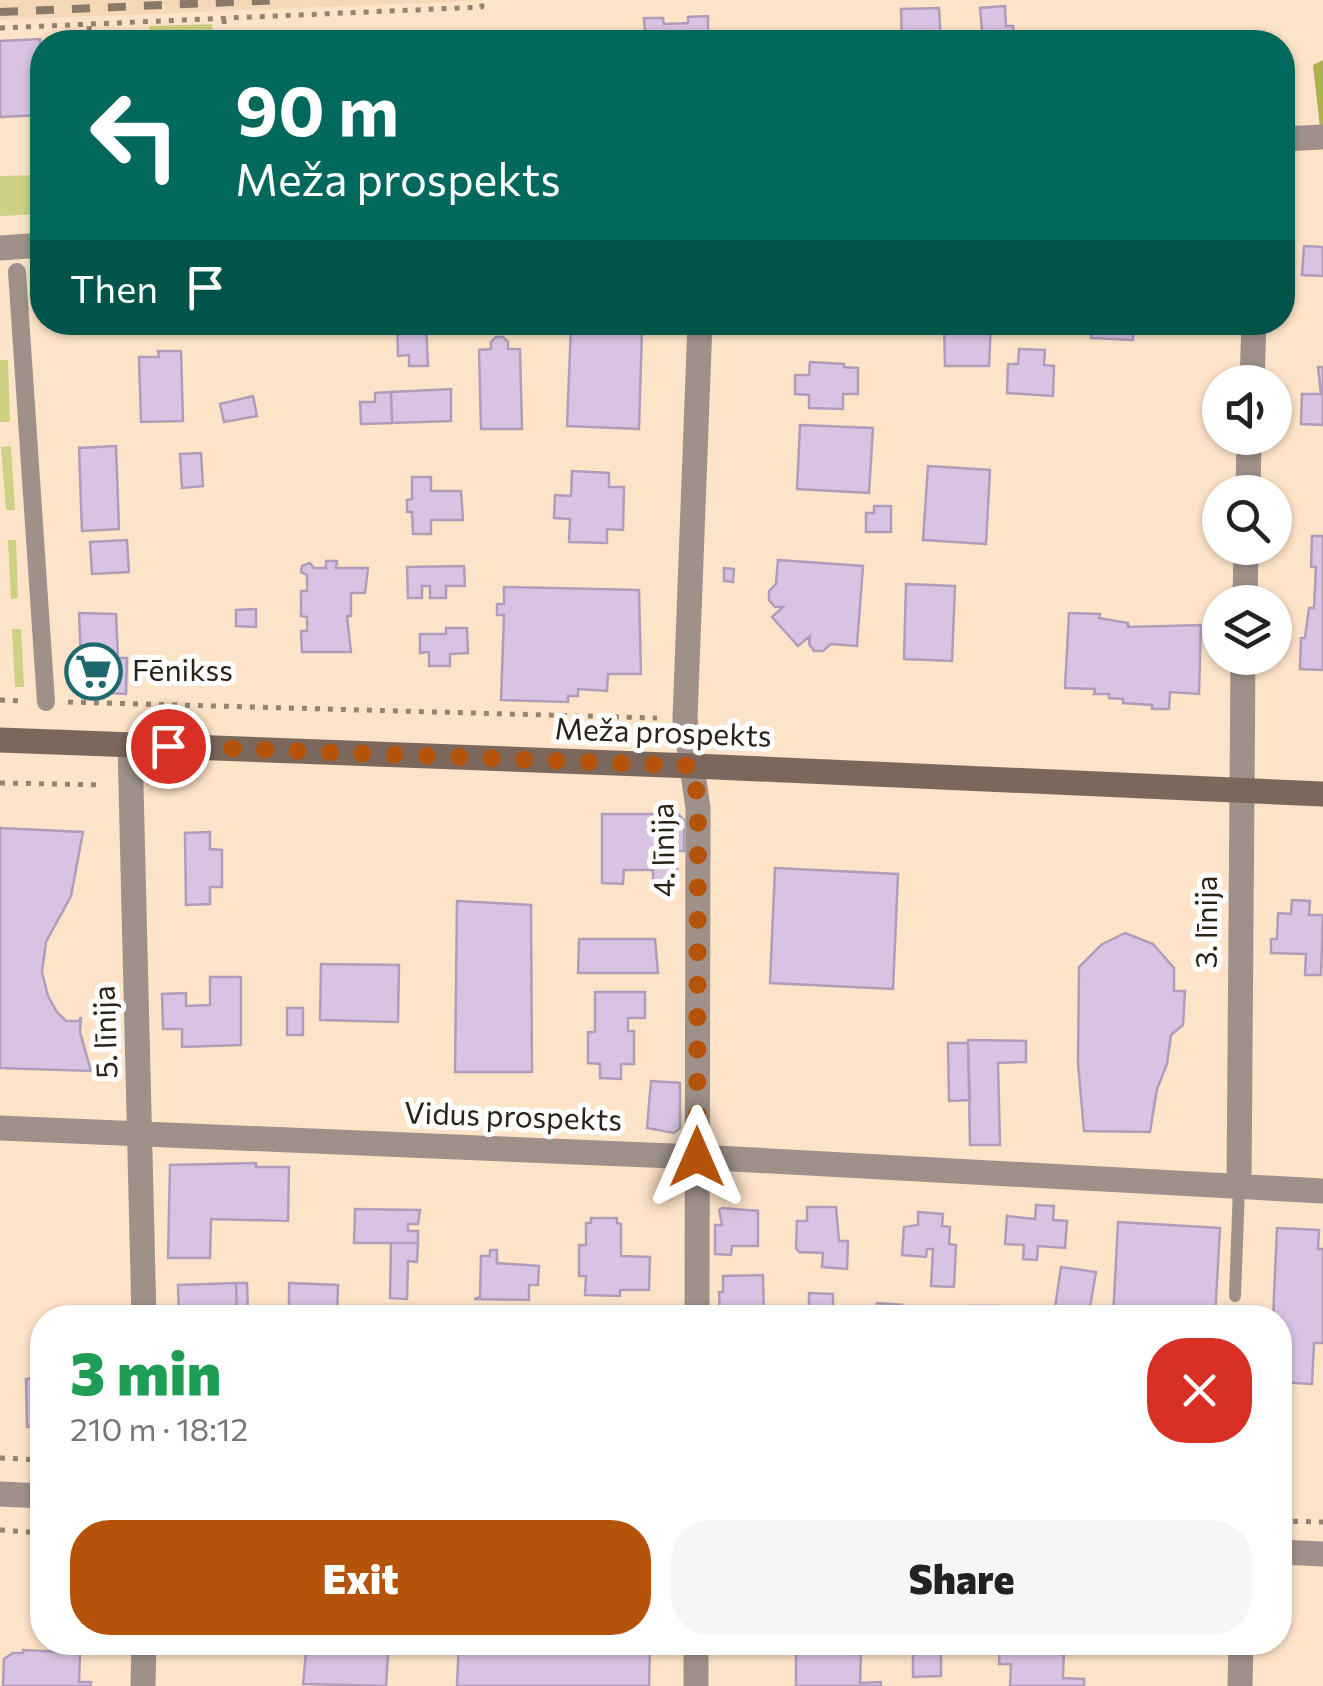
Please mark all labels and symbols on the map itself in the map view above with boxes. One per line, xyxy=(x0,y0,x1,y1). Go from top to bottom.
supermarket icon: Fēnikss xyxy=(63,641,123,701)
place label: Fēnikss xyxy=(132,650,233,687)
pin xyxy=(126,704,211,789)
street label: Meža prospekts xyxy=(554,708,772,753)
street label: 4. līnija xyxy=(642,803,681,897)
street label: 3. līnija xyxy=(1186,876,1223,969)
street label: 5. līnija xyxy=(83,985,124,1079)
street label: Vidus prospekts xyxy=(403,1092,623,1137)
position arrow xyxy=(645,1105,749,1209)

